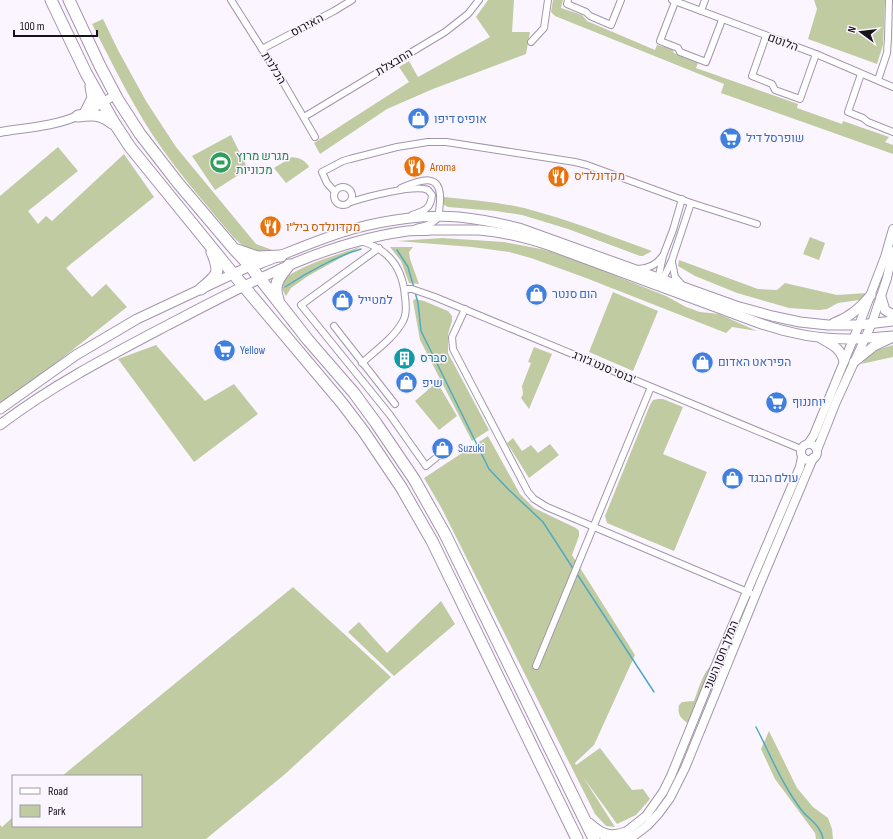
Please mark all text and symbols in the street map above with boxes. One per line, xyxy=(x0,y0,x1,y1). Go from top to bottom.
street label: האירוס xyxy=(288,10,326,40)
scale bar xyxy=(14,12,97,38)
north arrow xyxy=(841,12,881,52)
text: 100 m xyxy=(20,19,45,34)
text: N xyxy=(845,25,859,34)
street label: הלוטם xyxy=(765,30,800,55)
street label: החבצלת xyxy=(373,45,416,79)
street label: הכלנית xyxy=(258,49,289,87)
shop icon: אופיס דיפו xyxy=(405,106,431,132)
place label: אופיס דיפו xyxy=(434,112,487,127)
supermarket icon: שופרסל דיל xyxy=(718,125,744,151)
place label: שופרסל דיל xyxy=(746,131,804,146)
place label: מגרש מרוץ מכוניות xyxy=(236,149,289,178)
sports icon: מגרש מרוץ מכוניות xyxy=(207,150,233,176)
restaurant icon: Aroma xyxy=(402,154,428,180)
place label: Aroma xyxy=(429,160,456,175)
restaurant icon: מקדונלד'ס xyxy=(546,163,572,189)
place label: מקדונלד'ס xyxy=(574,169,625,184)
restaurant icon: מקדונלדס ביל"ו xyxy=(257,214,283,240)
place label: מקדונלדס ביל"ו xyxy=(286,220,360,235)
shop icon: הום סנטר xyxy=(524,281,550,307)
shop icon: למטייל xyxy=(329,287,355,313)
place label: הום סנטר xyxy=(552,287,597,302)
place label: למטייל xyxy=(358,293,393,308)
supermarket icon: Yellow xyxy=(211,337,237,363)
place label: Yellow xyxy=(240,343,266,358)
building icon: סברס xyxy=(391,345,417,371)
street label: בוסי סנט ג'ורג' xyxy=(570,348,638,387)
shop icon: הפיראט האדום xyxy=(690,349,716,375)
place label: סברס xyxy=(420,351,448,366)
place label: הפיראט האדום xyxy=(718,355,791,370)
shop icon: שיפ xyxy=(394,370,420,396)
place label: שיפ xyxy=(422,376,443,391)
supermarket icon: יוחננוף xyxy=(763,389,789,415)
place label: יוחננוף xyxy=(792,395,826,410)
shop icon: Suzuki xyxy=(430,435,456,461)
place label: Suzuki xyxy=(458,441,484,456)
shop icon: עולם הבגד xyxy=(720,465,746,491)
place label: עולם הבגד xyxy=(748,471,798,486)
street label: המלך חסן השני xyxy=(701,618,742,692)
legend xyxy=(12,775,142,827)
text: Road xyxy=(48,784,68,799)
text: Park xyxy=(48,804,66,819)

